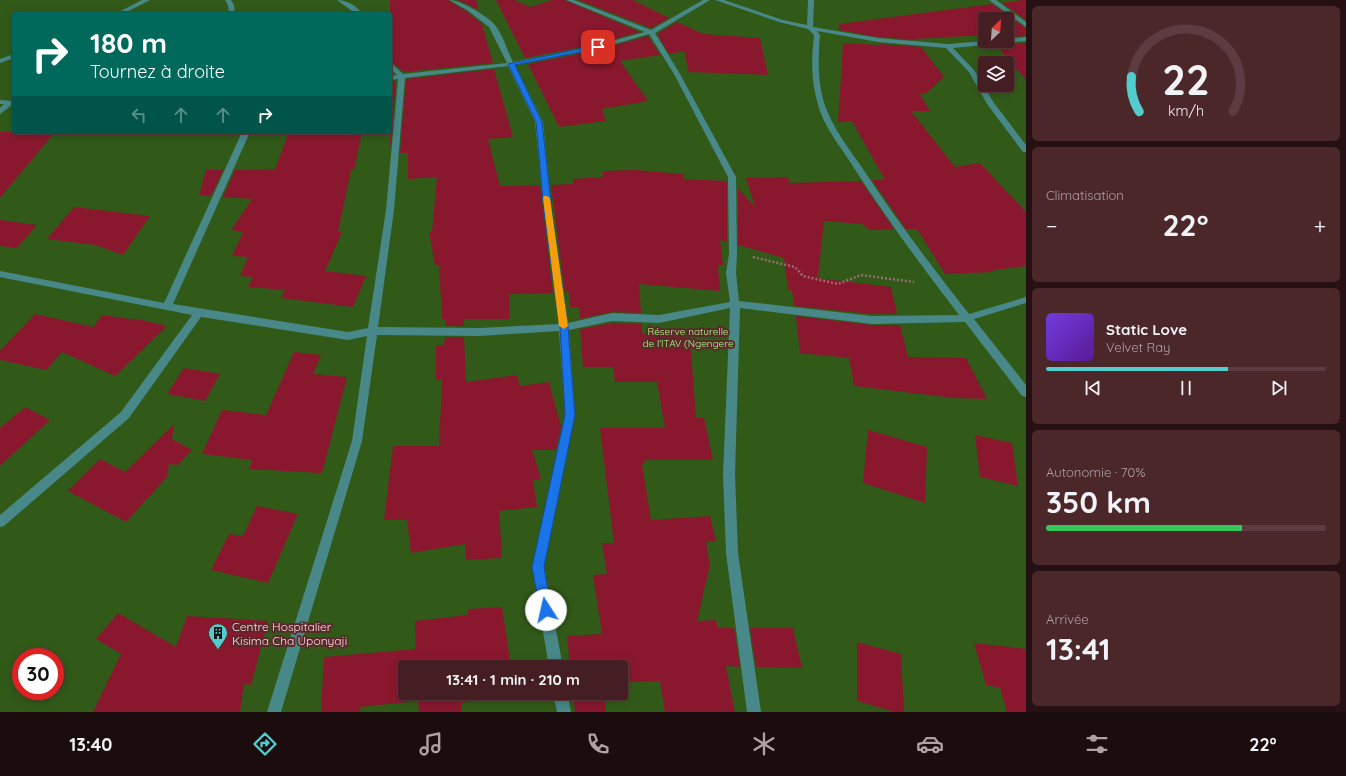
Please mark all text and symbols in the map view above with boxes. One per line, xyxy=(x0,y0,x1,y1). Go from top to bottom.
north arrow xyxy=(978,12,1014,48)
map controls xyxy=(978,12,1014,92)
text: 180 m xyxy=(90,25,167,60)
icon: right xyxy=(24,28,76,80)
pin xyxy=(581,30,615,64)
icon: arrive xyxy=(587,36,609,58)
text: 22 xyxy=(1162,52,1210,104)
button: layers xyxy=(978,56,1014,92)
text: Tournez à droite xyxy=(90,60,225,83)
text: km/h xyxy=(1168,101,1204,119)
icon: left xyxy=(128,104,150,126)
icon: ahead xyxy=(170,104,192,126)
icon: ahead xyxy=(212,104,234,126)
icon: right xyxy=(254,104,276,126)
text: Climatisation xyxy=(1046,187,1124,203)
text: 22° xyxy=(1163,206,1208,244)
text: − xyxy=(1046,212,1057,240)
text: + xyxy=(1314,212,1326,240)
text: Static Love xyxy=(1106,320,1187,339)
park label: Réserve naturelle de l'ITAV (Ngengere xyxy=(642,325,734,350)
text: Velvet Ray xyxy=(1106,339,1171,355)
icon: previous xyxy=(1082,377,1104,399)
icon: pause xyxy=(1175,377,1197,399)
icon: next xyxy=(1268,377,1290,399)
text: Autonomie · 70% xyxy=(1046,464,1145,480)
text: 350 km xyxy=(1046,483,1151,521)
position arrow xyxy=(525,589,567,631)
text: Arrivée xyxy=(1046,611,1089,627)
place label: Centre Hospitalier Kisima Cha Uponyaji xyxy=(232,619,347,648)
building icon: Centre Hospitalier Kisima Cha Uponyaji xyxy=(207,622,229,650)
text: 13:41 xyxy=(1046,630,1110,668)
speed limit sign: 30 xyxy=(12,648,64,700)
text: 13:41 · 1 min · 210 m xyxy=(446,670,580,689)
icon: directions xyxy=(251,730,279,758)
icon: music xyxy=(417,730,445,758)
icon: phone xyxy=(584,730,612,758)
icon: climate xyxy=(750,730,778,758)
icon: car xyxy=(916,730,944,758)
icon: filters xyxy=(1083,730,1111,758)
text: 13:40 xyxy=(69,733,112,756)
text: 22° xyxy=(1249,733,1277,756)

